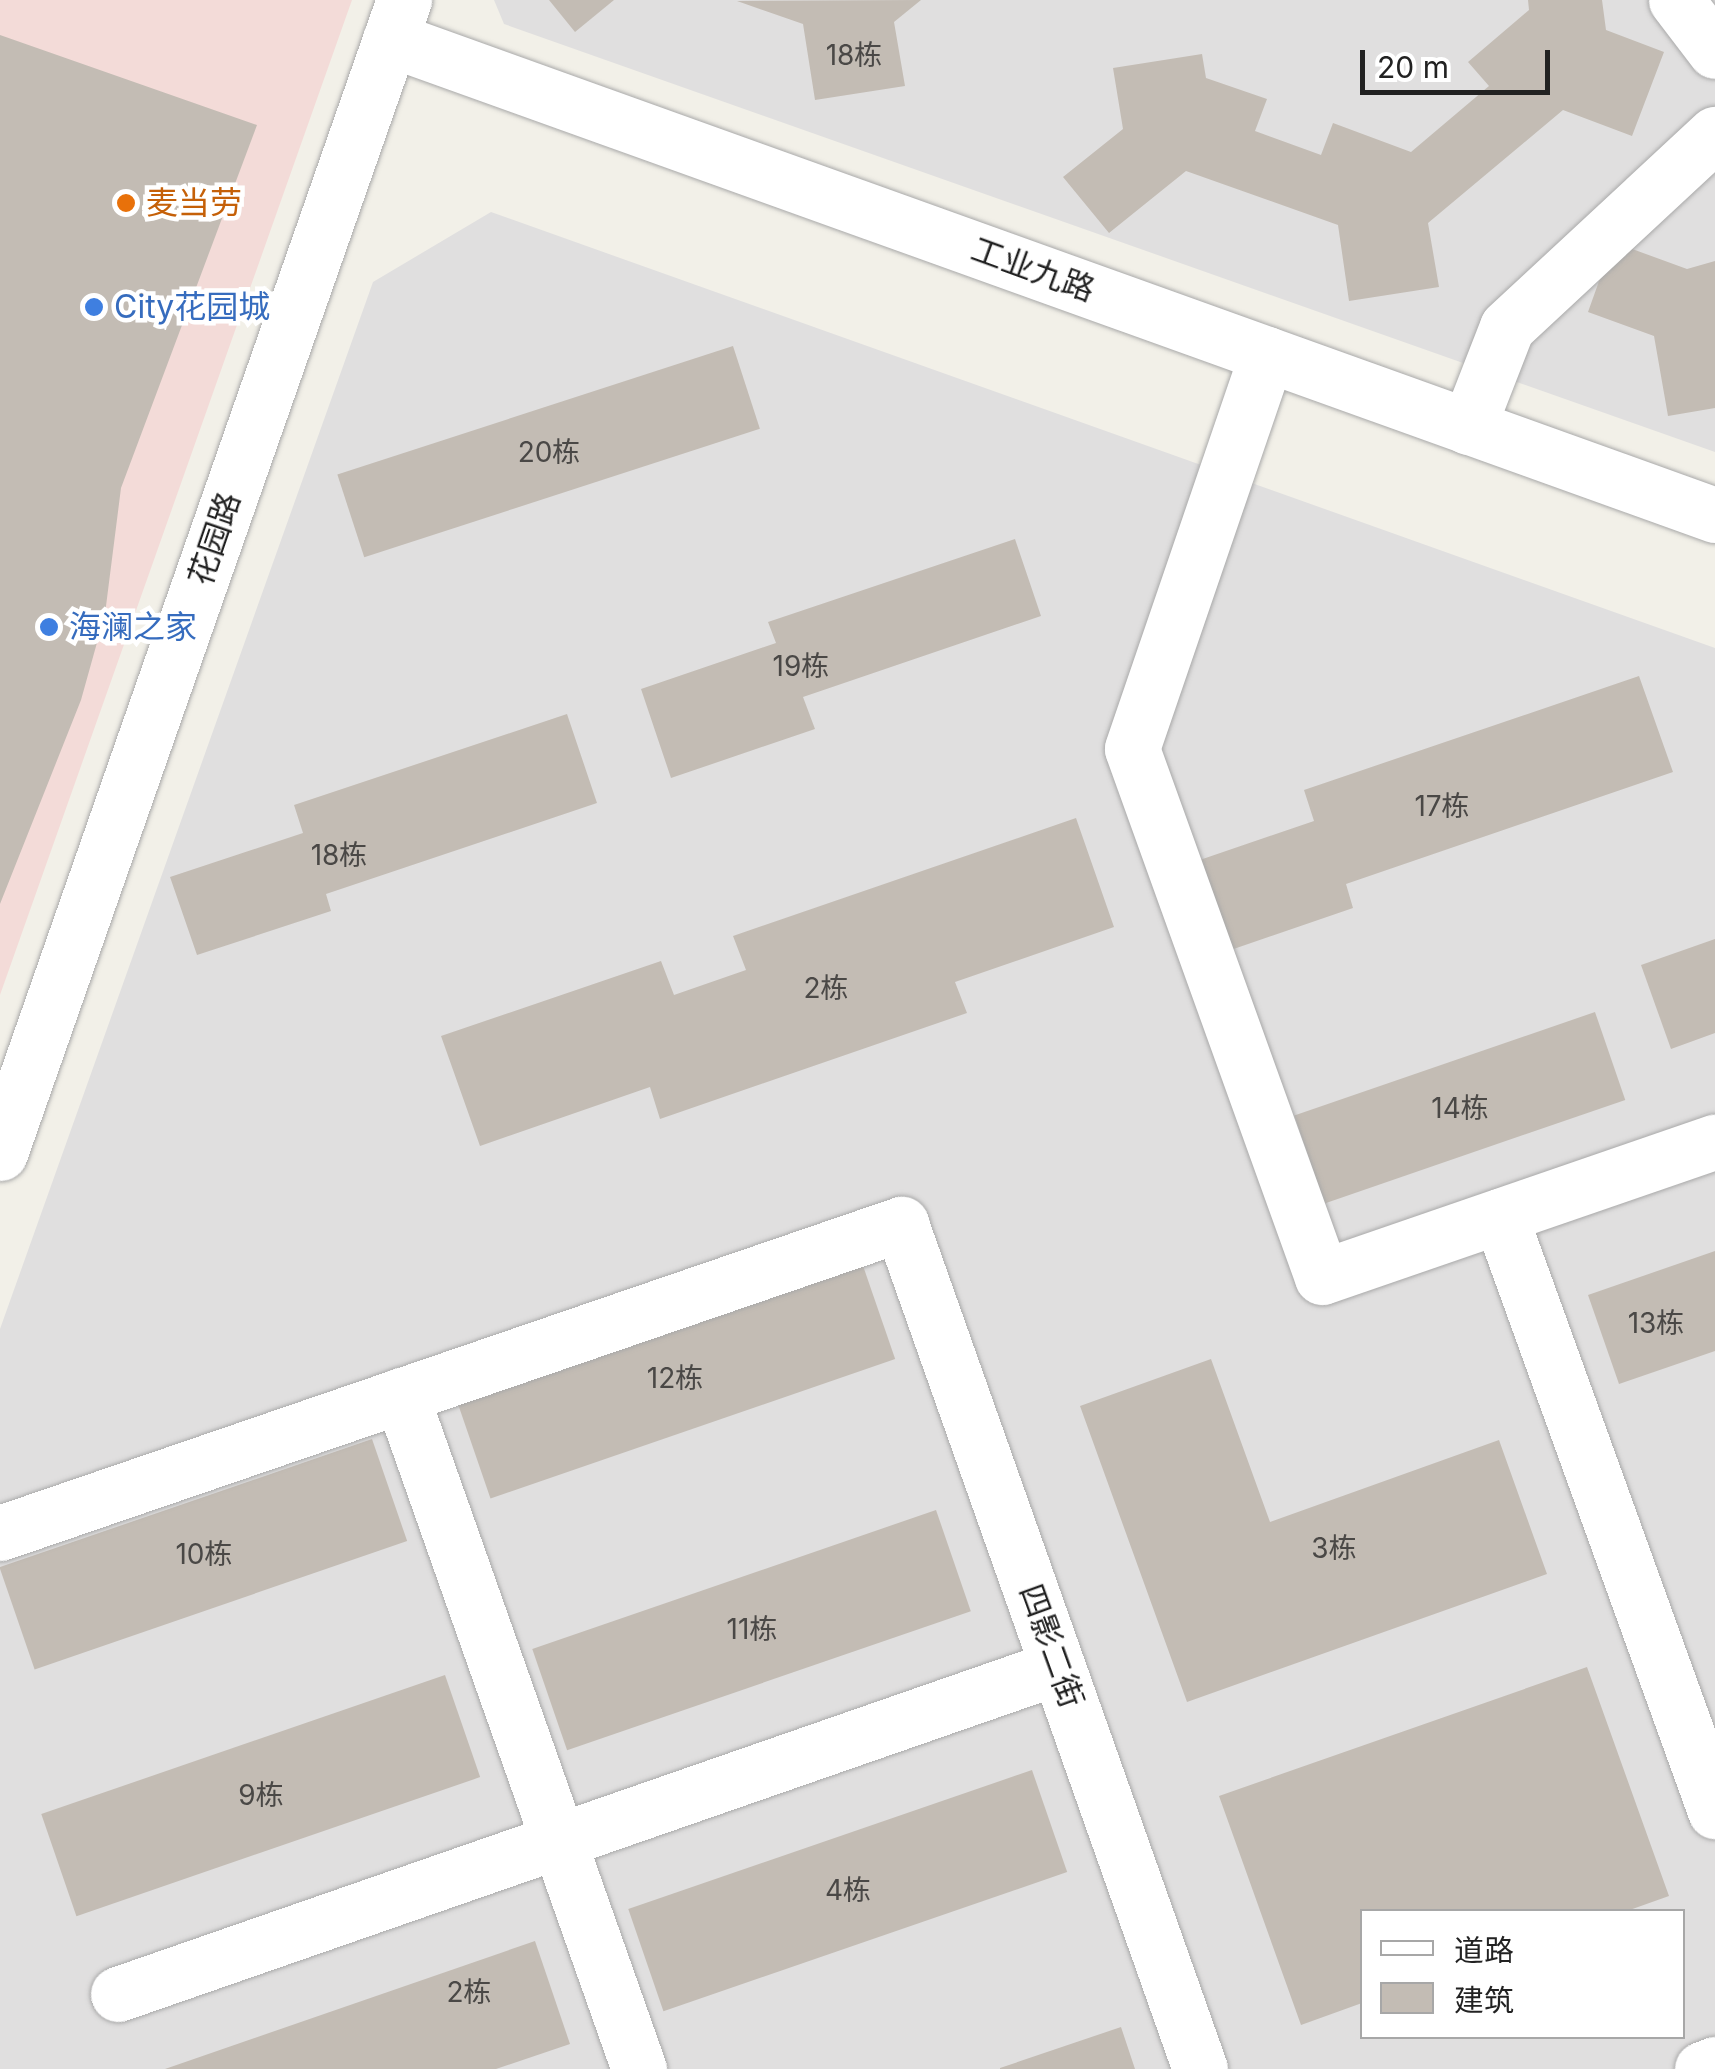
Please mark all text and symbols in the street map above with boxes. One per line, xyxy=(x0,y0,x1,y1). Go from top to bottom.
scale bar xyxy=(1365,30,1555,92)
house number: 18栋 xyxy=(826,38,882,72)
text: 20 m xyxy=(1377,49,1449,85)
place label: 麦当劳 xyxy=(146,184,242,222)
marker: 麦当劳 xyxy=(115,192,137,214)
street label: 工业九路 xyxy=(966,230,1100,310)
place label: City花园城 xyxy=(114,288,270,326)
marker: City花园城 xyxy=(83,296,105,318)
house number: 20栋 xyxy=(518,435,580,469)
street label: 花园路 xyxy=(181,487,249,591)
place label: 海澜之家 xyxy=(69,608,197,646)
marker: 海澜之家 xyxy=(38,616,60,638)
house number: 19栋 xyxy=(773,649,829,683)
house number: 17栋 xyxy=(1414,789,1470,823)
house number: 18栋 xyxy=(311,838,367,872)
house number: 2栋 xyxy=(803,971,849,1005)
house number: 14栋 xyxy=(1431,1091,1489,1125)
house number: 13栋 xyxy=(1628,1306,1684,1340)
house number: 12栋 xyxy=(647,1361,703,1395)
house number: 3栋 xyxy=(1311,1531,1357,1565)
house number: 10栋 xyxy=(175,1537,233,1571)
street label: 四影二街 xyxy=(1011,1579,1091,1713)
house number: 11栋 xyxy=(727,1612,777,1646)
house number: 9栋 xyxy=(238,1778,284,1812)
house number: 4栋 xyxy=(825,1873,871,1907)
legend xyxy=(1360,1909,1685,2039)
text: 道路 xyxy=(1454,1932,1514,1968)
house number: 2栋 xyxy=(446,1975,492,2009)
text: 建筑 xyxy=(1454,1982,1514,2018)

